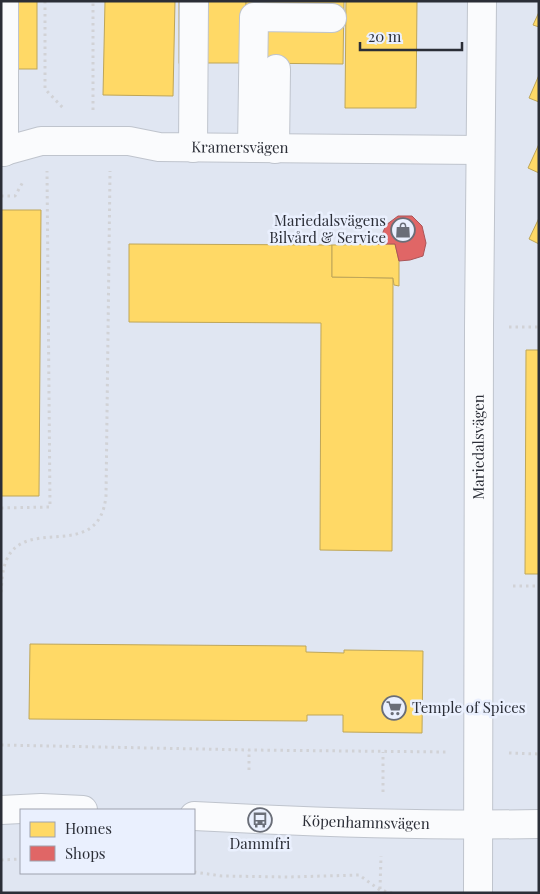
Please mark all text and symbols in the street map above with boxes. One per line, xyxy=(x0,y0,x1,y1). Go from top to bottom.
scale bar xyxy=(360,20,462,52)
text: 20 m xyxy=(368,26,402,46)
street label: Kramersvägen xyxy=(191,136,289,157)
place label: Mariedalsvägens Bilvård & Service xyxy=(269,210,386,247)
shop icon: Mariedalsvägens Bilvård & Service xyxy=(390,217,416,243)
street label: Mariedalsvägen xyxy=(468,394,488,500)
supermarket icon: Temple of Spices xyxy=(381,695,407,721)
place label: Temple of Spices xyxy=(412,697,526,717)
bus stop icon: Dammfri xyxy=(247,807,273,833)
legend xyxy=(20,809,195,874)
street label: Köpenhamnsvägen xyxy=(302,810,430,833)
text: Homes xyxy=(65,818,112,838)
place label: Dammfri xyxy=(230,833,291,853)
text: Shops xyxy=(65,843,106,863)

